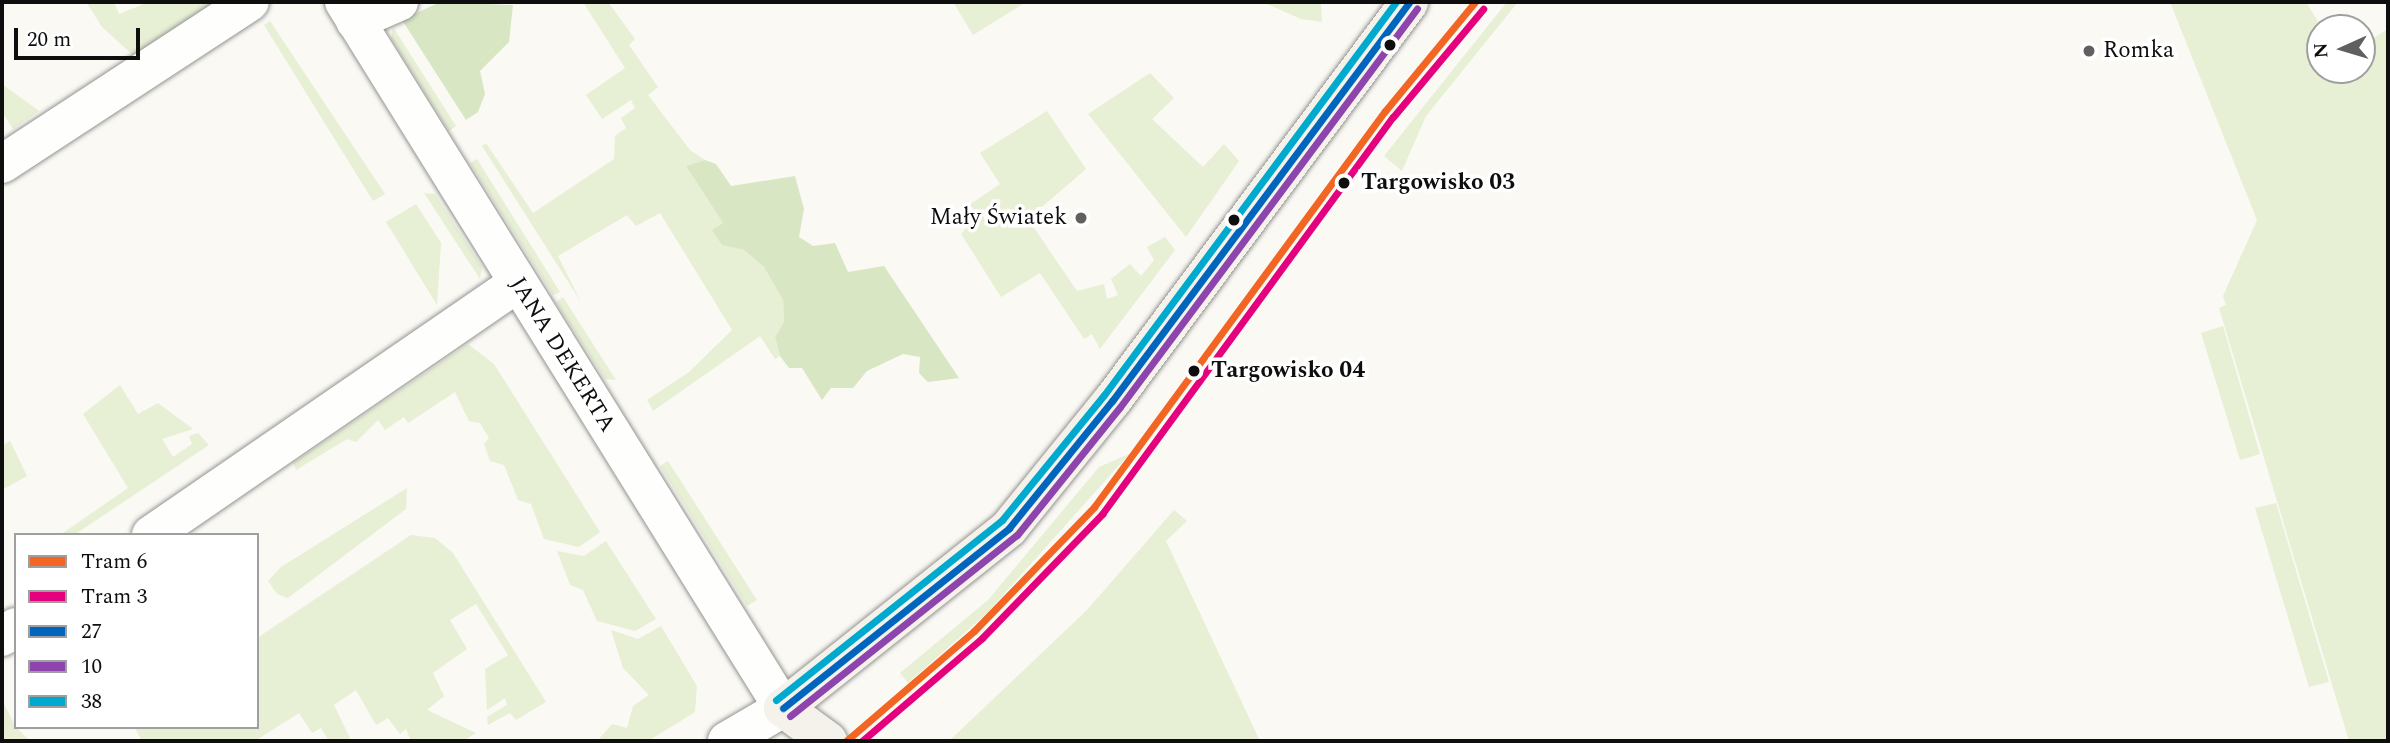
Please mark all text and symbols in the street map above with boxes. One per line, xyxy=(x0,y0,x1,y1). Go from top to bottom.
scale bar xyxy=(18,14,144,58)
north arrow xyxy=(2306,14,2376,84)
text: 20 m xyxy=(27,24,71,56)
place label: Romka xyxy=(2103,37,2174,65)
unlabelled marker xyxy=(1383,38,1397,52)
text: N xyxy=(2307,42,2337,59)
marker: Romka xyxy=(2081,43,2097,59)
place label: Targowisko 03 xyxy=(1361,169,1515,197)
marker: Targowisko 03 xyxy=(1333,172,1355,194)
place label: Mały Światek xyxy=(930,204,1067,232)
marker: Mały Światek xyxy=(1073,210,1089,226)
unlabelled marker xyxy=(1227,213,1241,227)
street label: JANA DEKERTA xyxy=(503,272,621,438)
place label: Targowisko 04 xyxy=(1211,357,1365,385)
marker: Targowisko 04 xyxy=(1183,360,1205,382)
legend xyxy=(14,533,259,729)
text: Tram 6 xyxy=(81,546,147,578)
text: Tram 3 xyxy=(81,581,147,613)
text: 27 xyxy=(81,616,102,648)
text: 10 xyxy=(81,651,102,683)
text: 38 xyxy=(81,686,102,718)

